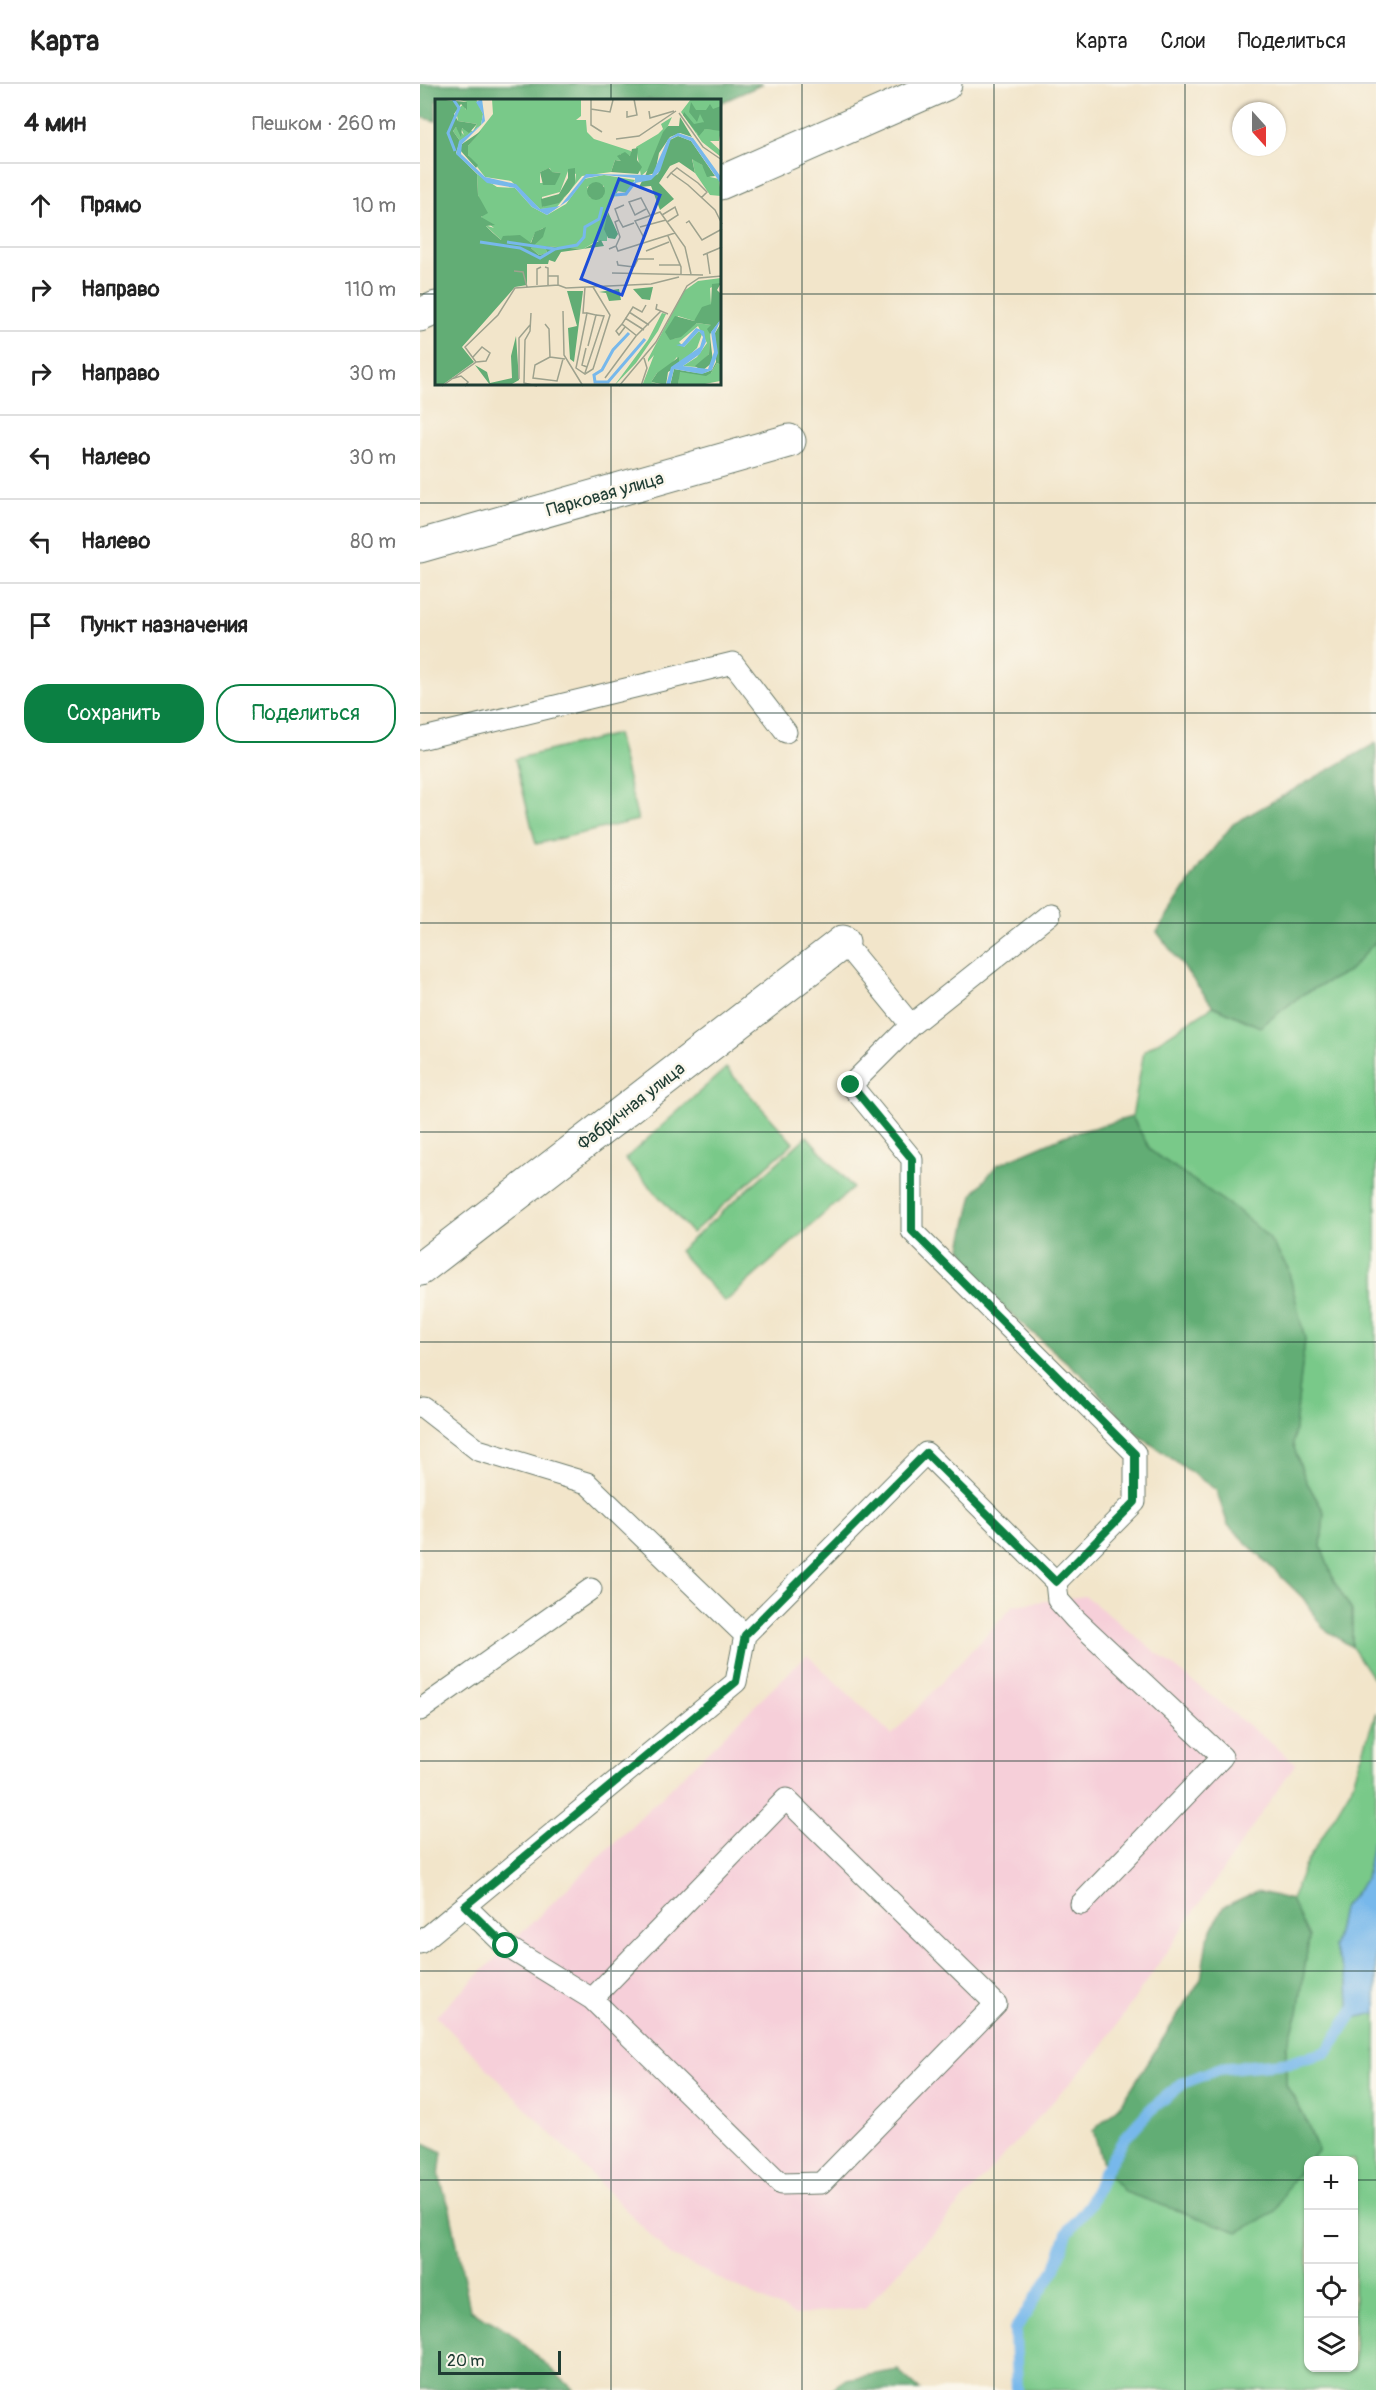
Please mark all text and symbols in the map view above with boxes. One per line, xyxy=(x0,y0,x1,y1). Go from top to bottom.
text: Карта xyxy=(30,24,99,59)
text: Карта xyxy=(1075,28,1127,55)
text: Слои xyxy=(1160,28,1205,55)
text: Поделиться xyxy=(1238,28,1346,55)
inset map xyxy=(435,99,722,386)
north arrow xyxy=(1232,102,1286,156)
text: 4 мин xyxy=(24,107,86,139)
text: Пешком · 260 m xyxy=(252,111,396,136)
icon: ahead xyxy=(24,189,57,222)
text: Прямо xyxy=(81,191,141,219)
text: 10 m xyxy=(352,193,396,218)
icon: right xyxy=(24,273,57,306)
text: Направо xyxy=(81,275,160,303)
text: 110 m xyxy=(345,277,396,302)
icon: right xyxy=(24,357,57,390)
text: Направо xyxy=(81,359,160,387)
text: 30 m xyxy=(349,361,396,386)
icon: left xyxy=(24,441,57,474)
text: Налево xyxy=(81,443,150,471)
text: 30 m xyxy=(349,445,396,470)
street label: Парковая улица xyxy=(544,467,666,522)
icon: left xyxy=(24,525,57,558)
text: Налево xyxy=(81,527,150,555)
text: 80 m xyxy=(350,529,396,554)
icon: arrive xyxy=(24,609,57,642)
text: Пункт назначения xyxy=(81,611,248,639)
button: Сохранить xyxy=(24,684,204,743)
button: Поделиться xyxy=(216,684,396,743)
street label: Фабричная улица xyxy=(573,1057,690,1156)
route end xyxy=(837,1071,863,1097)
route start xyxy=(492,1932,518,1958)
map controls xyxy=(1304,2156,1358,2372)
button: + xyxy=(1304,2156,1358,2210)
button: − xyxy=(1304,2210,1358,2264)
button: locate xyxy=(1304,2264,1358,2318)
button: layers xyxy=(1304,2318,1358,2372)
scale bar xyxy=(438,2348,561,2376)
text: 20 m xyxy=(447,2351,485,2371)

